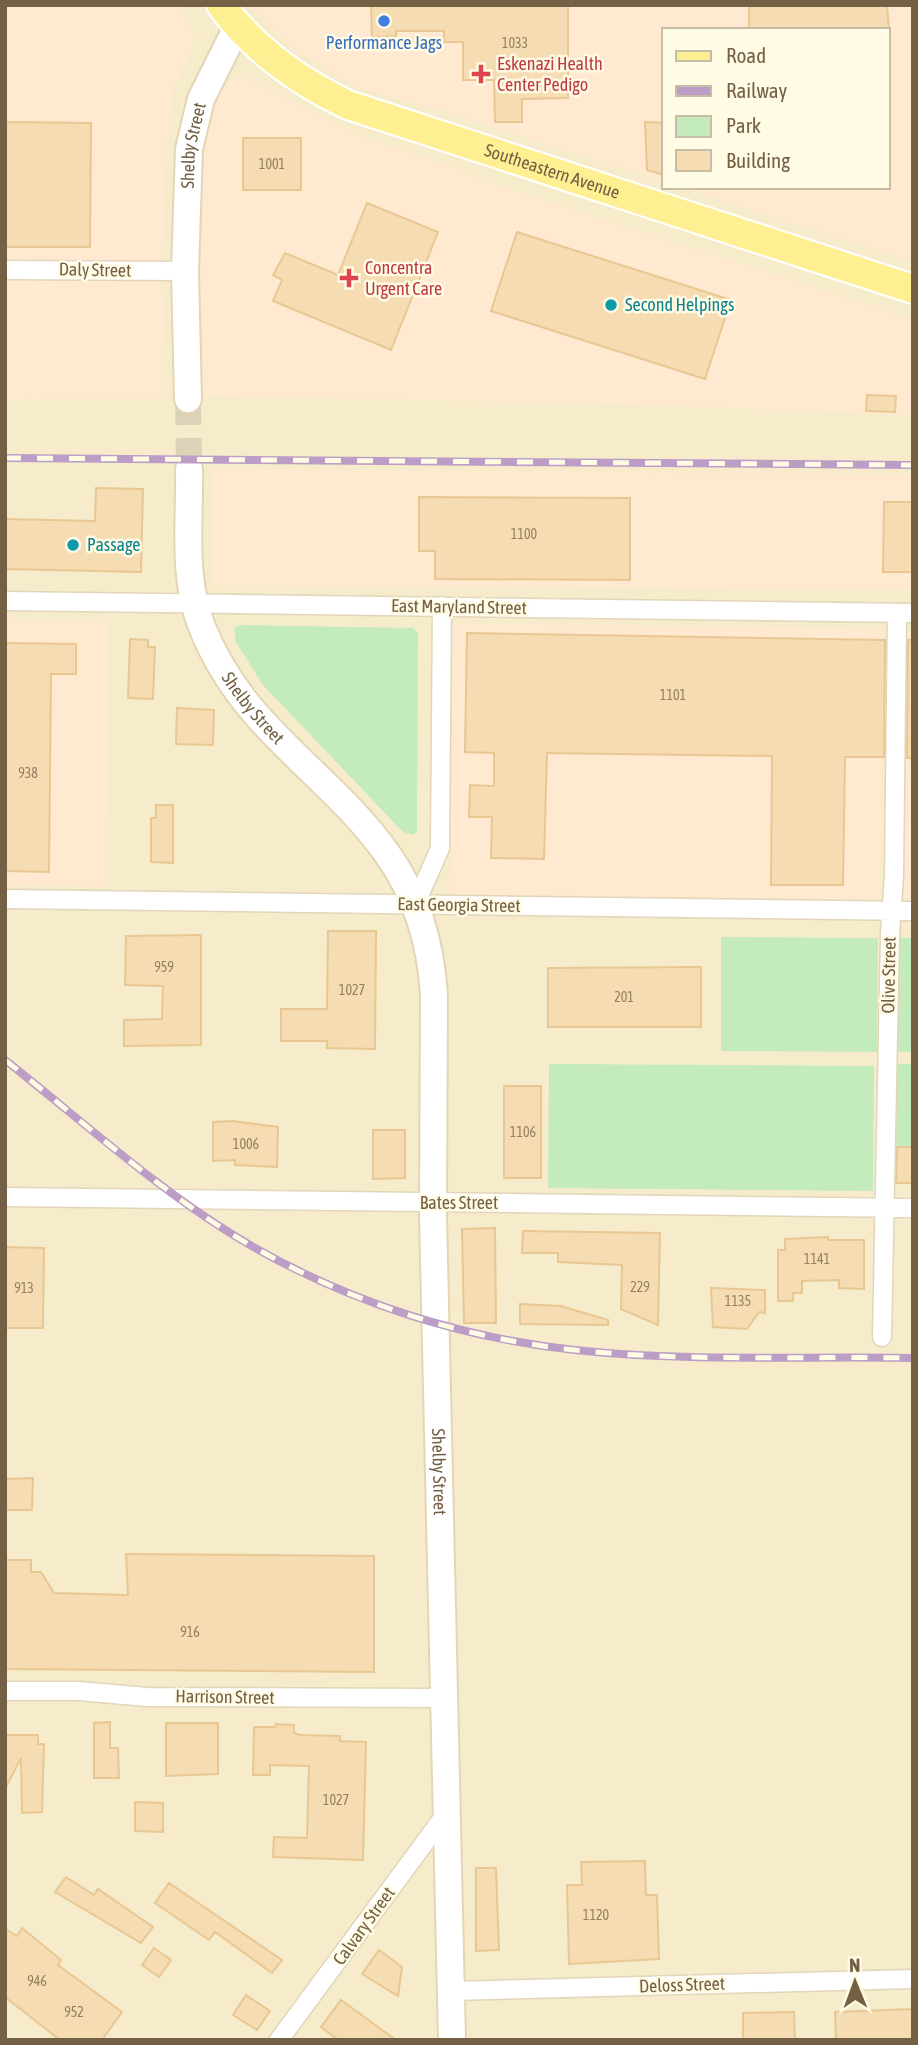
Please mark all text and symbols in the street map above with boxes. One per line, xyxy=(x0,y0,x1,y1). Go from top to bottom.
marker: Performance Jags xyxy=(376,13,392,29)
legend xyxy=(662,28,890,189)
place label: Performance Jags xyxy=(326,32,442,53)
house number: 1033 xyxy=(502,35,528,51)
text: Road xyxy=(726,43,766,67)
place label: Eskenazi Health Center Pedigo xyxy=(497,53,603,95)
marker: Eskenazi Health Center Pedigo xyxy=(471,64,491,84)
text: Railway xyxy=(726,78,788,102)
street label: Shelby Street xyxy=(177,100,210,189)
text: Park xyxy=(726,113,761,137)
street label: Southeastern Avenue xyxy=(482,139,623,203)
text: Building xyxy=(726,148,790,172)
house number: 1001 xyxy=(259,156,285,172)
place label: Concentra Urgent Care xyxy=(365,257,442,299)
street label: Daly Street xyxy=(59,258,131,281)
marker: Concentra Urgent Care xyxy=(339,268,359,288)
place label: Second Helpings xyxy=(625,294,734,315)
marker: Second Helpings xyxy=(603,297,619,313)
house number: 1100 xyxy=(511,526,538,542)
place label: Passage xyxy=(87,534,140,555)
marker: Passage xyxy=(65,537,81,553)
street label: East Maryland Street xyxy=(391,595,527,618)
street label: Shelby Street xyxy=(218,668,289,748)
house number: 1101 xyxy=(660,687,686,703)
house number: 938 xyxy=(18,765,38,781)
street label: East Georgia Street xyxy=(397,893,521,916)
street label: Olive Street xyxy=(877,936,900,1014)
house number: 959 xyxy=(154,959,174,975)
house number: 1027 xyxy=(339,982,365,998)
house number: 201 xyxy=(614,989,634,1005)
house number: 1106 xyxy=(510,1124,537,1140)
house number: 1006 xyxy=(233,1136,260,1152)
street label: Bates Street xyxy=(420,1192,498,1213)
house number: 1141 xyxy=(804,1251,830,1267)
house number: 229 xyxy=(630,1279,650,1295)
house number: 913 xyxy=(14,1280,34,1296)
house number: 1135 xyxy=(725,1293,751,1309)
street label: Shelby Street xyxy=(428,1428,451,1516)
house number: 916 xyxy=(180,1624,200,1640)
street label: Harrison Street xyxy=(175,1685,275,1708)
house number: 1027 xyxy=(323,1792,349,1808)
street label: Calvary Street xyxy=(328,1883,399,1969)
house number: 1120 xyxy=(583,1907,610,1923)
north arrow xyxy=(820,1947,890,2017)
text: N xyxy=(849,1954,861,1976)
house number: 946 xyxy=(27,1973,47,1989)
street label: Deloss Street xyxy=(639,1973,725,1996)
house number: 952 xyxy=(64,2004,84,2020)

